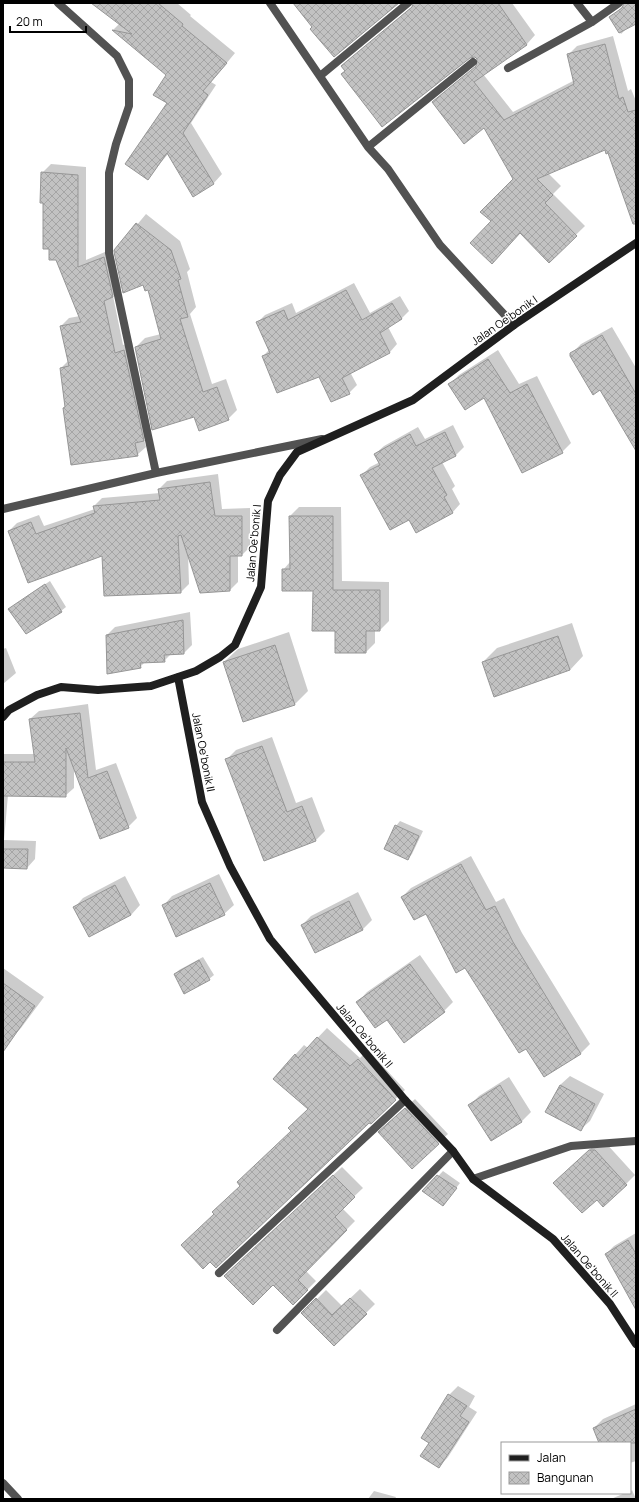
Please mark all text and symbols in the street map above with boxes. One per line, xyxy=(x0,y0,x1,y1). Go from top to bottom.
scale bar xyxy=(10,8,86,34)
text: 20 m xyxy=(16,13,43,30)
street label: Jalan Oe'bonik I xyxy=(468,292,540,348)
street label: Jalan Oe'bonik I xyxy=(242,504,264,582)
street label: Jalan Oe'bonik II xyxy=(189,711,219,793)
street label: Jalan Oe'bonik II xyxy=(333,999,397,1071)
street label: Jalan Oe'bonik II xyxy=(558,1230,622,1300)
legend xyxy=(501,1442,631,1494)
text: Jalan xyxy=(537,1449,566,1466)
text: Bangunan xyxy=(537,1469,593,1486)

